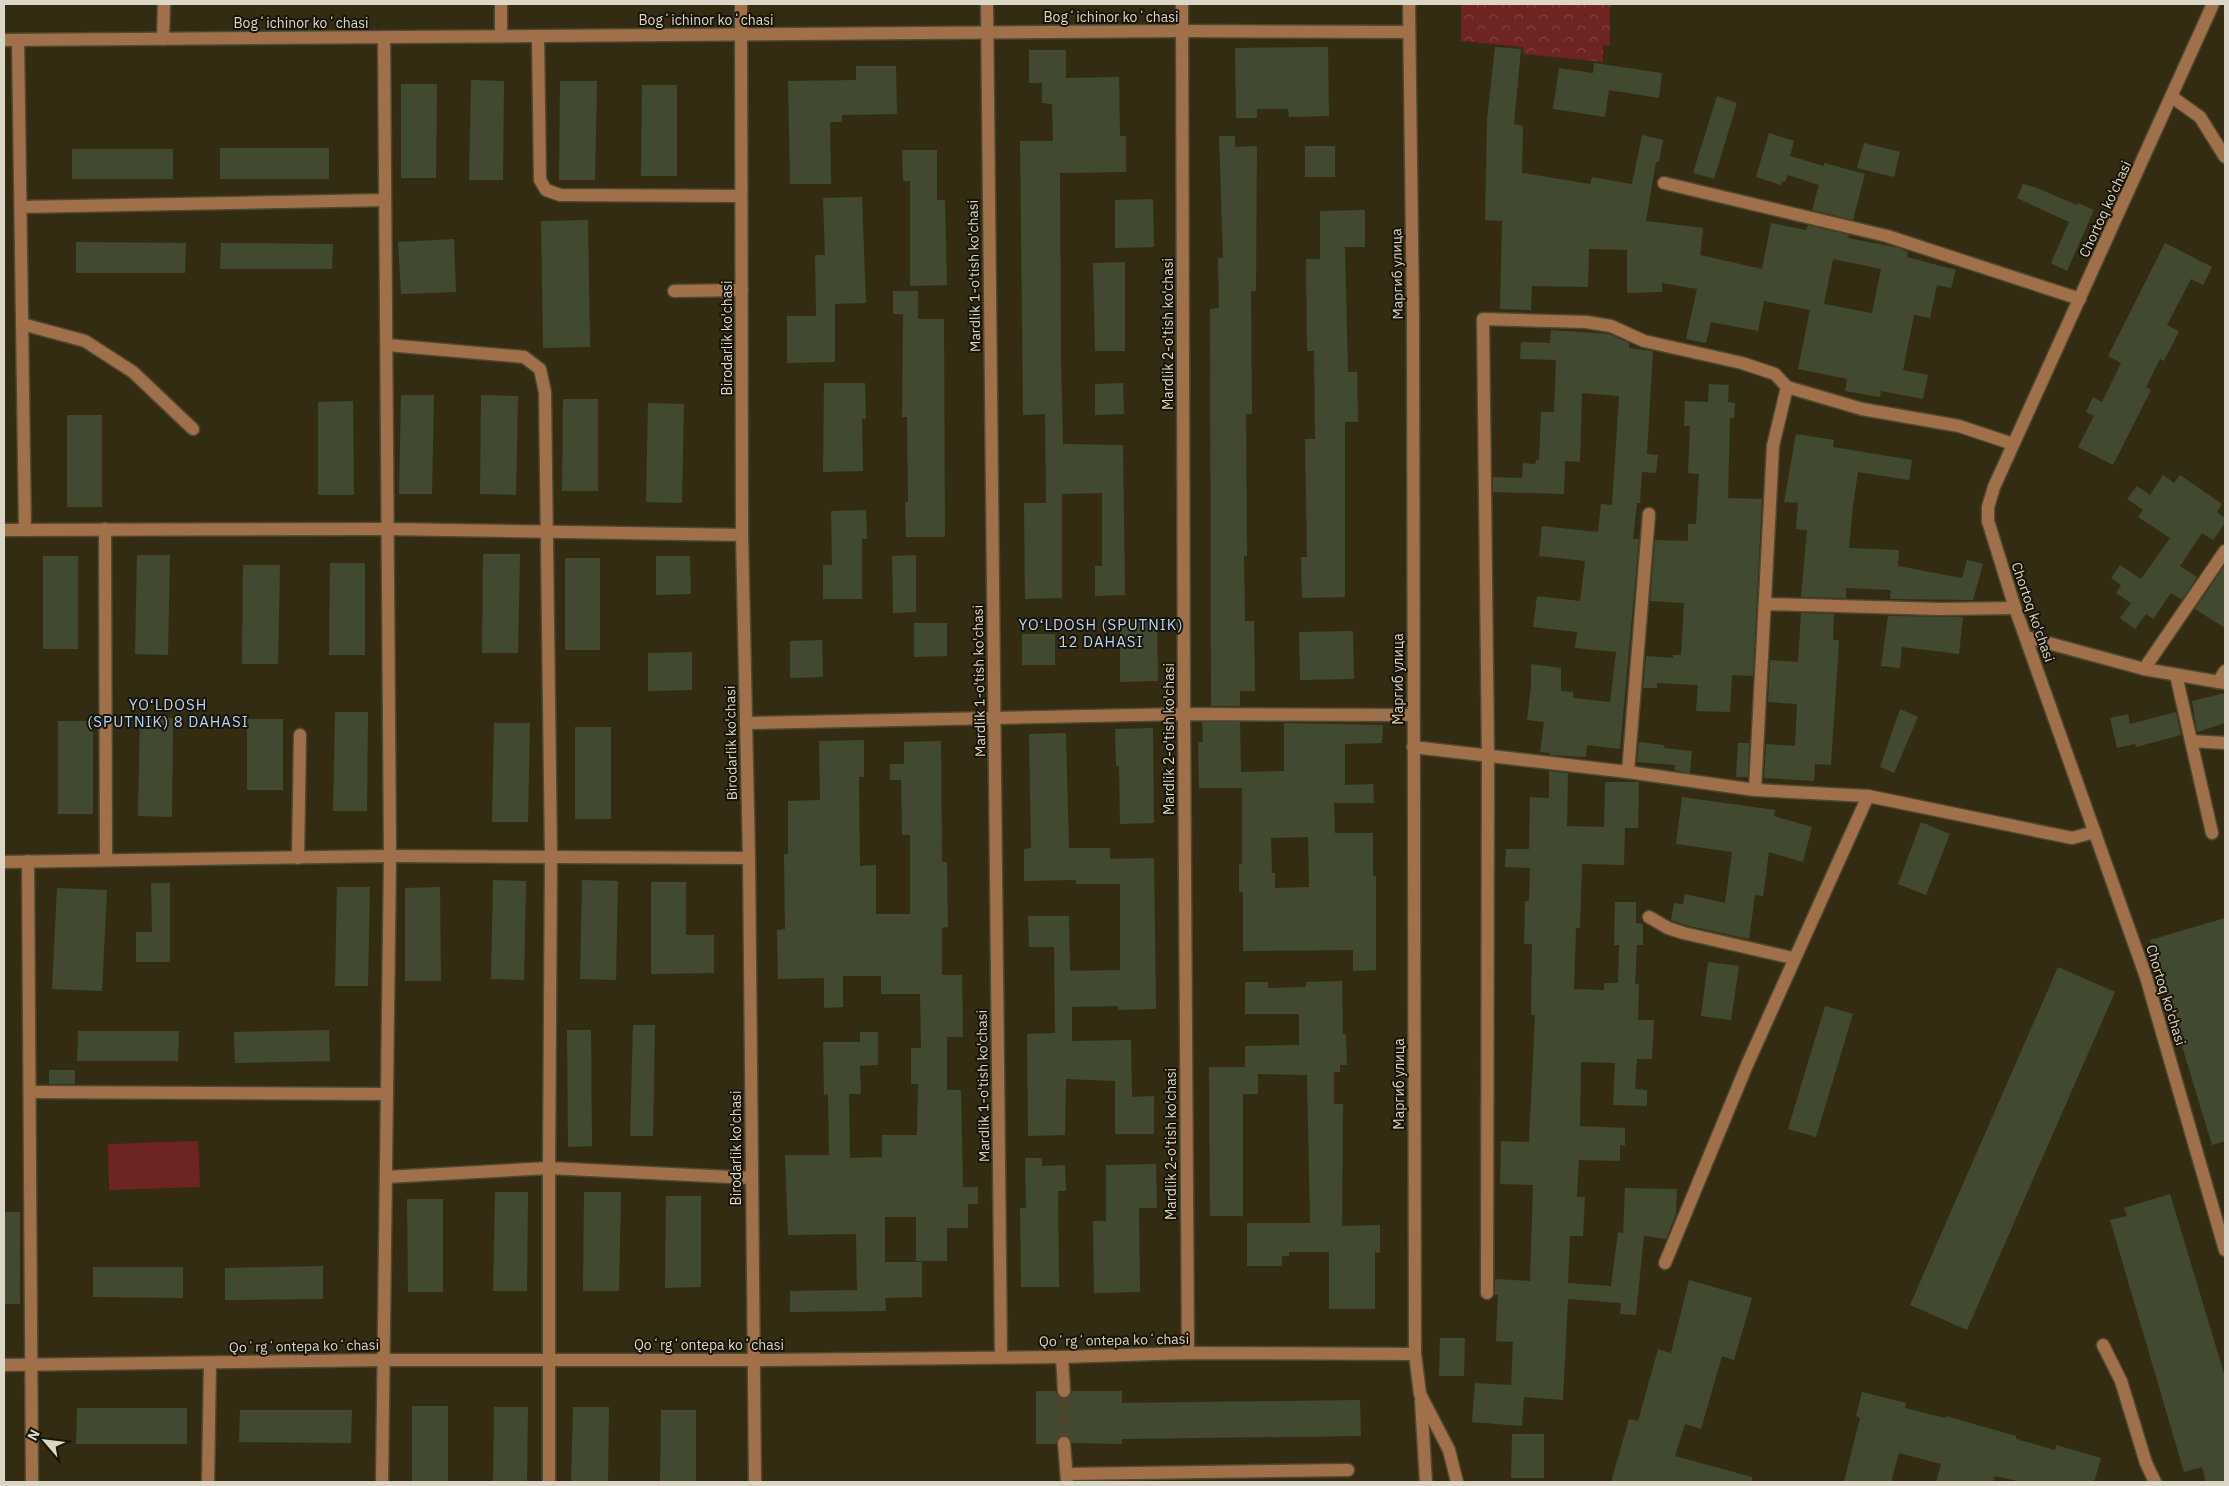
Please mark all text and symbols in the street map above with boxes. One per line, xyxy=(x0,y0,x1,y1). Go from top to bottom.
street label: Bogʻichinor koʻchasi xyxy=(1043,8,1179,26)
street label: Bogʻichinor koʻchasi xyxy=(638,11,774,29)
street label: Bogʻichinor koʻchasi xyxy=(233,14,369,32)
street label: Chortoq ko'chasi xyxy=(2075,158,2135,260)
street label: Mardlik 1-o'tish ko'chasi xyxy=(964,200,984,352)
street label: Маргиб улица xyxy=(1387,228,1407,320)
street label: Mardlik 2-o'tish ko'chasi xyxy=(1159,258,1177,410)
street label: Birodarlik ko'chasi xyxy=(718,281,736,395)
street label: Chortoq ko'chasi xyxy=(2007,560,2059,664)
street label: Mardlik 1-o'tish ko'chasi xyxy=(969,605,989,757)
district label: YO‘LDOSH (SPUTNIK) 12 DAHASI xyxy=(1019,615,1183,651)
street label: Маргиб улица xyxy=(1389,633,1407,725)
street label: Mardlik 2-o'tish ko'chasi xyxy=(1160,663,1178,815)
street label: Birodarlik ko'chasi xyxy=(721,685,741,801)
district label: YO‘LDOSH (SPUTNIK) 8 DAHASI xyxy=(87,695,249,731)
street label: Chortoq ko'chasi xyxy=(2142,942,2190,1048)
street label: Mardlik 1-o'tish ko'chasi xyxy=(973,1010,993,1162)
street label: Маргиб улица xyxy=(1390,1038,1408,1130)
street label: Mardlik 2-o'tish ko'chasi xyxy=(1162,1068,1180,1220)
street label: Birodarlik ko'chasi xyxy=(727,1091,745,1205)
street label: Qoʻrgʻontepa koʻchasi xyxy=(1039,1330,1189,1350)
street label: Qoʻrgʻontepa koʻchasi xyxy=(229,1336,379,1356)
street label: Qoʻrgʻontepa koʻchasi xyxy=(634,1336,784,1354)
north arrow xyxy=(20,1416,70,1466)
text: N xyxy=(23,1426,44,1444)

